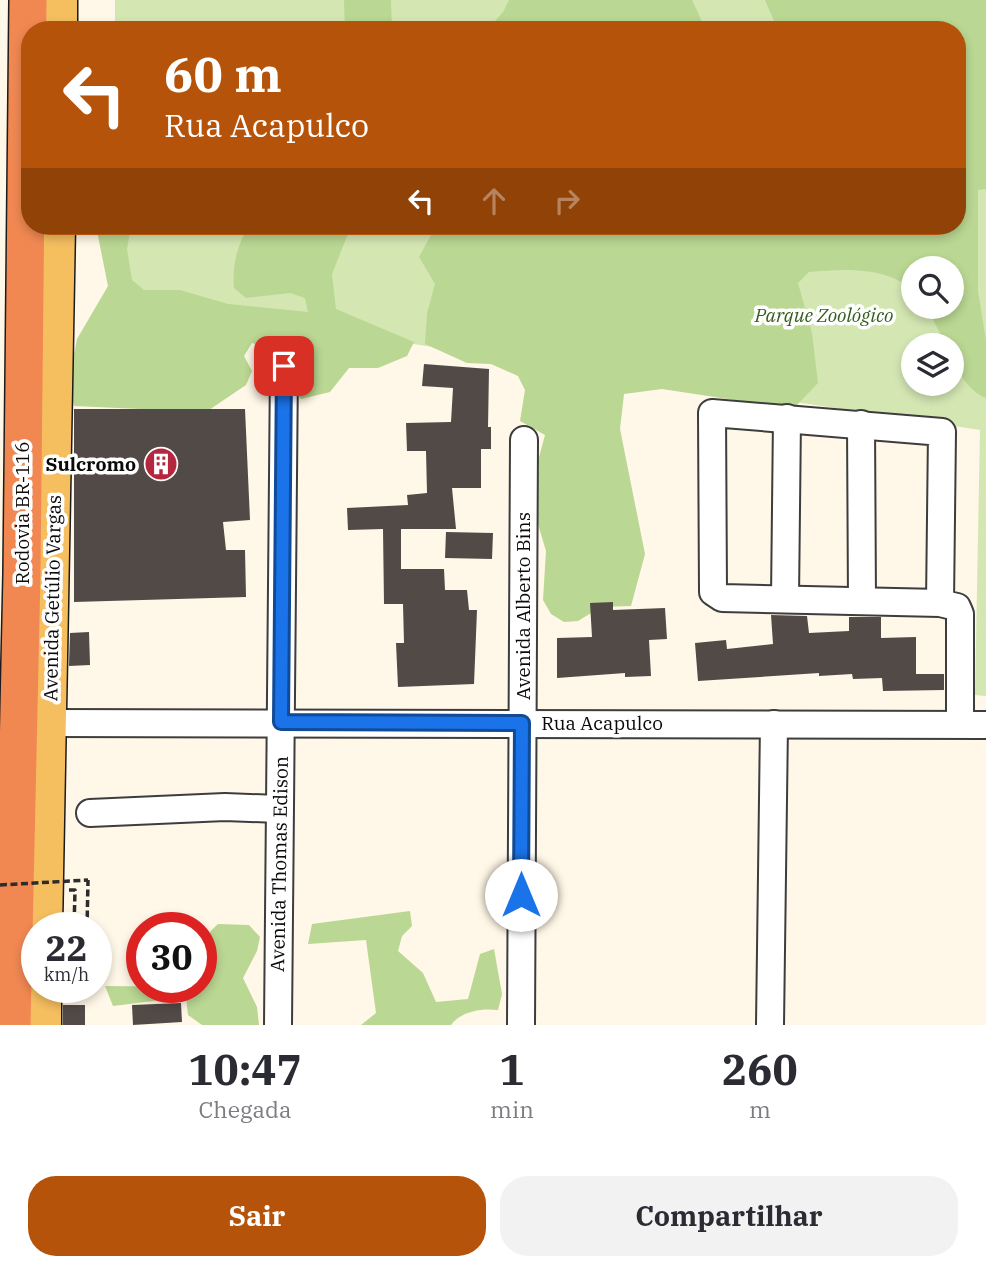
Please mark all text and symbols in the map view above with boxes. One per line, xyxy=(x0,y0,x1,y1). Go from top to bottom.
text: 60 m xyxy=(164,42,282,105)
icon: left xyxy=(49,49,140,140)
text: Rua Acapulco xyxy=(164,104,369,146)
icon: left xyxy=(402,182,440,220)
icon: ahead xyxy=(475,182,513,220)
icon: right xyxy=(548,182,586,220)
map controls xyxy=(901,256,964,396)
button: search xyxy=(901,256,964,319)
park label: Parque Zoológico xyxy=(754,303,893,327)
button: layers xyxy=(901,333,964,396)
pin xyxy=(254,336,314,396)
icon: arrive xyxy=(265,347,303,385)
street label: Rodovia BR-116 xyxy=(10,441,34,585)
building icon: Sulcromo xyxy=(142,445,180,483)
place label: Sulcromo xyxy=(45,452,136,476)
street label: Avenida Getúlio Vargas xyxy=(38,495,66,701)
street label: Avenida Alberto Bins xyxy=(511,512,535,700)
street label: Rua Acapulco xyxy=(541,711,663,735)
street label: Avenida Thomas Edison xyxy=(265,756,293,972)
position arrow xyxy=(484,858,558,932)
speed limit sign: 30 xyxy=(126,912,217,1003)
text: 22 xyxy=(45,925,88,971)
text: km/h xyxy=(44,963,89,986)
text: 10:47 xyxy=(188,1042,302,1097)
text: 1 xyxy=(499,1042,525,1097)
text: 260 xyxy=(722,1042,798,1097)
text: Chegada xyxy=(198,1094,292,1124)
text: min xyxy=(490,1094,534,1124)
text: m xyxy=(749,1094,771,1124)
button: Sair xyxy=(28,1176,486,1256)
button: Compartilhar xyxy=(500,1176,958,1256)

